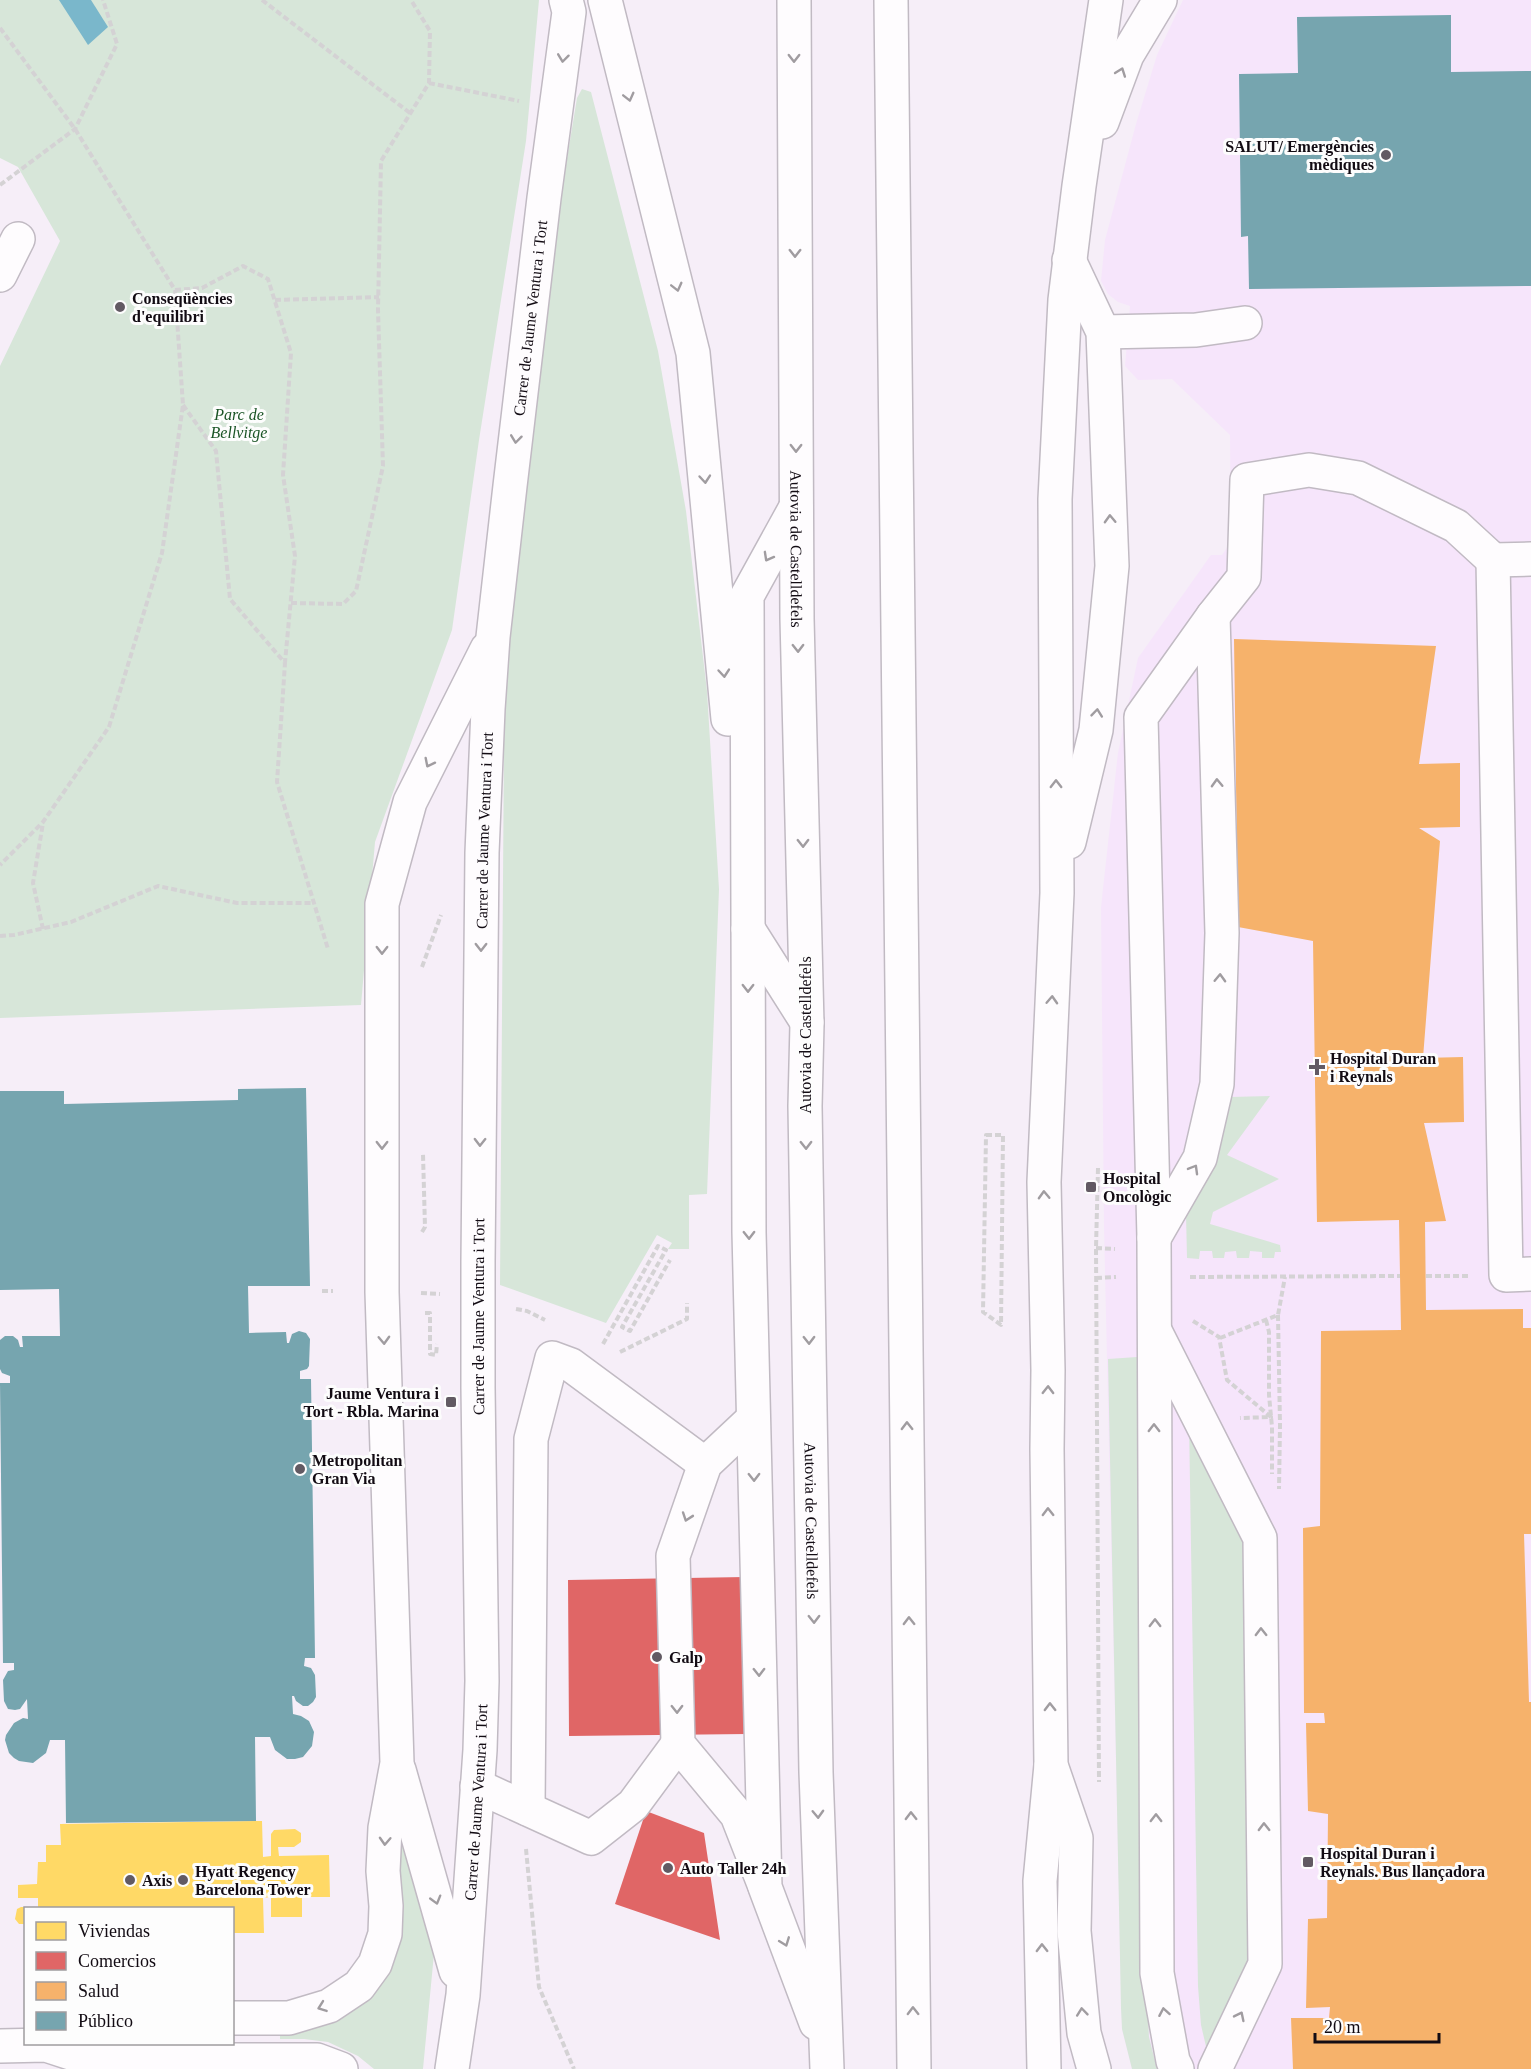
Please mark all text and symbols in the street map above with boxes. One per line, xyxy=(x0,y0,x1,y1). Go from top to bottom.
one-way arrow xyxy=(558,53,570,62)
one-way arrow xyxy=(788,54,800,63)
one-way arrow xyxy=(1113,67,1126,78)
one-way arrow xyxy=(622,92,635,102)
place label: SALUT/ Emergències mèdiques xyxy=(1225,138,1374,174)
marker: SALUT/ Emergències mèdiques xyxy=(1379,148,1393,162)
street label: Carrer de Jaume Ventura i Tort xyxy=(510,219,550,417)
one-way arrow xyxy=(789,249,801,258)
one-way arrow xyxy=(669,281,682,291)
place label: Conseqüències d'equilibri xyxy=(132,290,232,326)
marker: Conseqüències d'equilibri xyxy=(113,300,127,314)
park label: Parc de Bellvitge xyxy=(211,406,267,442)
one-way arrow xyxy=(510,434,522,443)
one-way arrow xyxy=(790,444,803,453)
street label: Autovia de Castelldefels xyxy=(788,470,806,628)
one-way arrow xyxy=(698,474,711,484)
one-way arrow xyxy=(1104,515,1117,524)
one-way arrow xyxy=(764,550,776,561)
one-way arrow xyxy=(792,643,804,652)
one-way arrow xyxy=(717,669,730,678)
one-way arrow xyxy=(1090,709,1103,718)
street label: Carrer de Jaume Ventura i Tort xyxy=(473,731,496,929)
one-way arrow xyxy=(425,757,437,768)
one-way arrow xyxy=(1211,778,1223,787)
one-way arrow xyxy=(1050,780,1063,789)
one-way arrow xyxy=(797,838,809,847)
one-way arrow xyxy=(475,943,487,952)
one-way arrow xyxy=(376,946,388,955)
street label: Autovia de Castelldefels xyxy=(797,956,814,1114)
one-way arrow xyxy=(1214,973,1227,982)
one-way arrow xyxy=(742,983,754,992)
one-way arrow xyxy=(1046,996,1059,1005)
place label: Hospital Duran i Reynals xyxy=(1330,1050,1436,1086)
marker: Hospital Duran i Reynals xyxy=(1308,1058,1326,1076)
one-way arrow xyxy=(473,1138,486,1147)
one-way arrow xyxy=(800,1140,812,1149)
one-way arrow xyxy=(376,1141,388,1150)
one-way arrow xyxy=(1186,1165,1198,1175)
place label: Hospital Oncològic xyxy=(1103,1170,1171,1206)
marker: Hospital Oncològic xyxy=(1084,1180,1098,1194)
one-way arrow xyxy=(1038,1191,1051,1200)
street label: Carrer de Jaume Ventura i Tort xyxy=(469,1217,487,1415)
one-way arrow xyxy=(743,1231,756,1240)
one-way arrow xyxy=(803,1335,815,1344)
one-way arrow xyxy=(377,1336,390,1345)
place label: Jaume Ventura i Tort - Rbla. Marina xyxy=(304,1385,440,1420)
one-way arrow xyxy=(1042,1386,1054,1395)
marker: Jaume Ventura i Tort - Rbla. Marina xyxy=(444,1395,458,1409)
one-way arrow xyxy=(901,1421,913,1430)
one-way arrow xyxy=(1148,1423,1160,1432)
street label: Autovia de Castelldefels xyxy=(802,1442,822,1600)
place label: Metropolitan Gran Via xyxy=(312,1452,402,1487)
marker: Metropolitan Gran Via xyxy=(293,1462,307,1476)
one-way arrow xyxy=(748,1473,761,1482)
one-way arrow xyxy=(1042,1507,1054,1516)
one-way arrow xyxy=(681,1511,694,1521)
one-way arrow xyxy=(808,1614,820,1623)
one-way arrow xyxy=(903,1616,915,1625)
one-way arrow xyxy=(1149,1618,1161,1627)
one-way arrow xyxy=(1255,1627,1267,1636)
place label: Galp xyxy=(669,1649,703,1667)
marker: Galp xyxy=(650,1650,664,1664)
one-way arrow xyxy=(753,1668,766,1677)
one-way arrow xyxy=(1044,1702,1056,1711)
street label: Carrer de Jaume Ventura i Tort xyxy=(461,1703,490,1901)
one-way arrow xyxy=(671,1705,683,1714)
one-way arrow xyxy=(811,1809,824,1818)
one-way arrow xyxy=(905,1811,917,1820)
one-way arrow xyxy=(1150,1813,1162,1822)
one-way arrow xyxy=(1257,1822,1270,1831)
one-way arrow xyxy=(378,1837,391,1846)
place label: Hospital Duran i Reynals. Bus llançadora xyxy=(1320,1845,1485,1881)
marker: Hospital Duran i Reynals. Bus llançadora xyxy=(1301,1855,1315,1869)
place label: Auto Taller 24h xyxy=(680,1860,787,1877)
marker: Auto Taller 24h xyxy=(661,1861,675,1875)
place label: Hyatt Regency Barcelona Tower xyxy=(195,1863,311,1898)
place label: Axis xyxy=(142,1872,172,1889)
marker: Axis xyxy=(123,1873,137,1887)
marker: Hyatt Regency Barcelona Tower xyxy=(176,1873,190,1887)
one-way arrow xyxy=(429,1894,441,1905)
legend xyxy=(24,1907,234,2045)
text: Viviendas xyxy=(78,1921,150,1941)
one-way arrow xyxy=(778,1935,790,1946)
one-way arrow xyxy=(1035,1943,1048,1952)
text: Comercios xyxy=(78,1951,156,1971)
text: Salud xyxy=(78,1981,119,2001)
one-way arrow xyxy=(317,2000,328,2013)
one-way arrow xyxy=(907,2006,919,2015)
scale bar xyxy=(1315,2006,1440,2044)
one-way arrow xyxy=(1076,2007,1089,2017)
one-way arrow xyxy=(1158,2008,1171,2018)
text: Público xyxy=(78,2011,133,2031)
one-way arrow xyxy=(1233,2012,1245,2023)
text: 20 m xyxy=(1324,2017,1361,2037)

